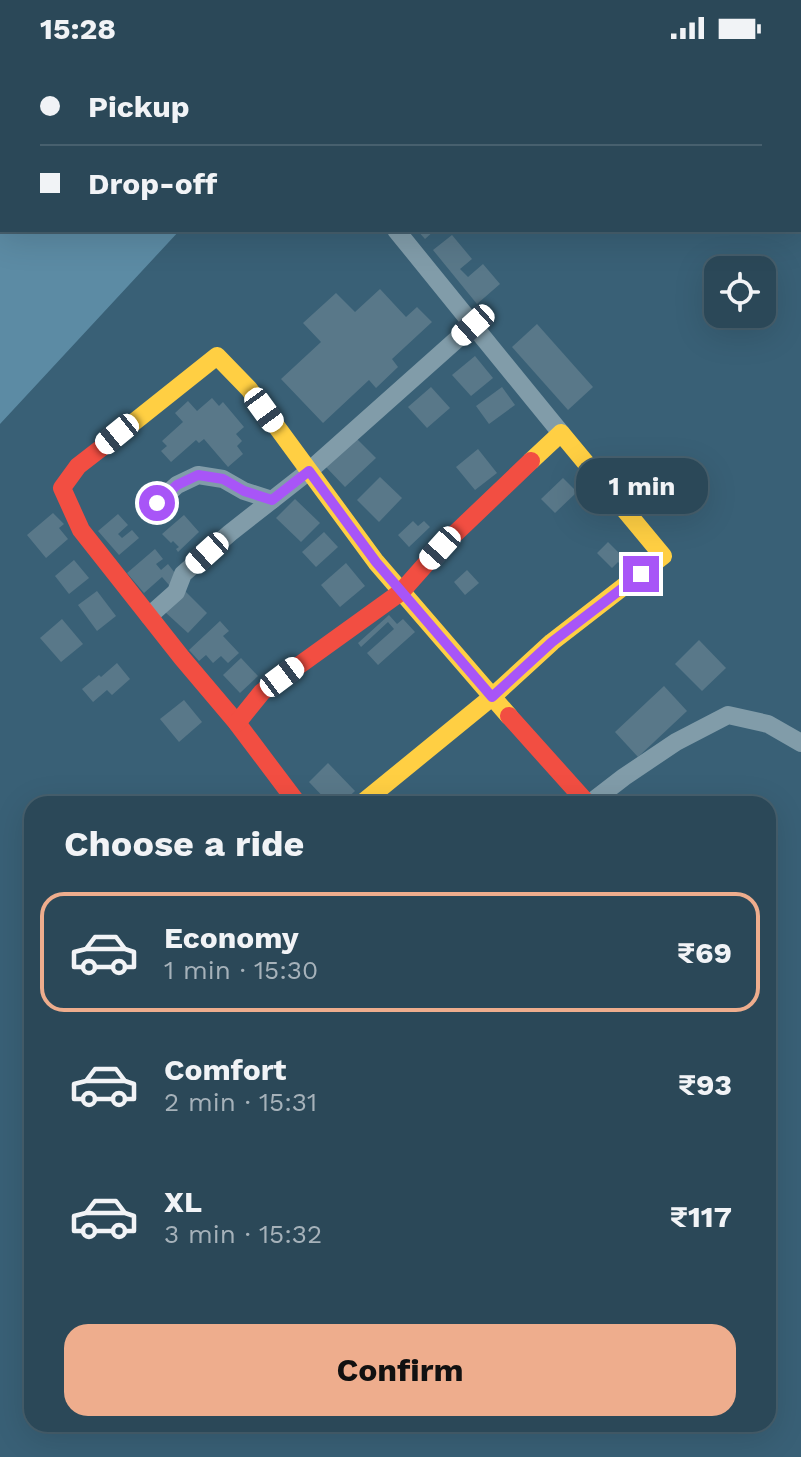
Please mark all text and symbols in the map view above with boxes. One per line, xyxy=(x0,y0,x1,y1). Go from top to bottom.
text: 15:28 xyxy=(40,11,116,46)
text: Pickup xyxy=(88,89,190,124)
text: Drop-off xyxy=(88,166,217,201)
map controls xyxy=(704,256,776,328)
button: locate xyxy=(704,256,776,328)
car xyxy=(447,300,499,350)
car xyxy=(240,384,288,436)
car xyxy=(91,410,143,458)
callout: 1 min xyxy=(575,458,707,514)
text: 1 min xyxy=(609,471,675,501)
route start xyxy=(139,485,175,521)
car xyxy=(415,522,465,574)
car xyxy=(181,528,233,578)
route end xyxy=(623,556,659,592)
car xyxy=(256,653,308,701)
text: Choose a ride xyxy=(64,823,304,865)
icon: car xyxy=(68,916,140,988)
text: Economy xyxy=(164,920,299,955)
text: ₹69 xyxy=(677,935,732,970)
text: 1 min · 15:30 xyxy=(164,955,318,985)
icon: car xyxy=(68,1048,140,1120)
text: Comfort xyxy=(164,1052,286,1087)
text: ₹93 xyxy=(678,1067,732,1102)
text: 2 min · 15:31 xyxy=(164,1087,317,1117)
icon: car xyxy=(68,1180,140,1252)
text: XL xyxy=(164,1184,202,1219)
text: ₹117 xyxy=(670,1199,732,1234)
text: 3 min · 15:32 xyxy=(164,1219,322,1249)
button: Confirm xyxy=(64,1324,736,1416)

